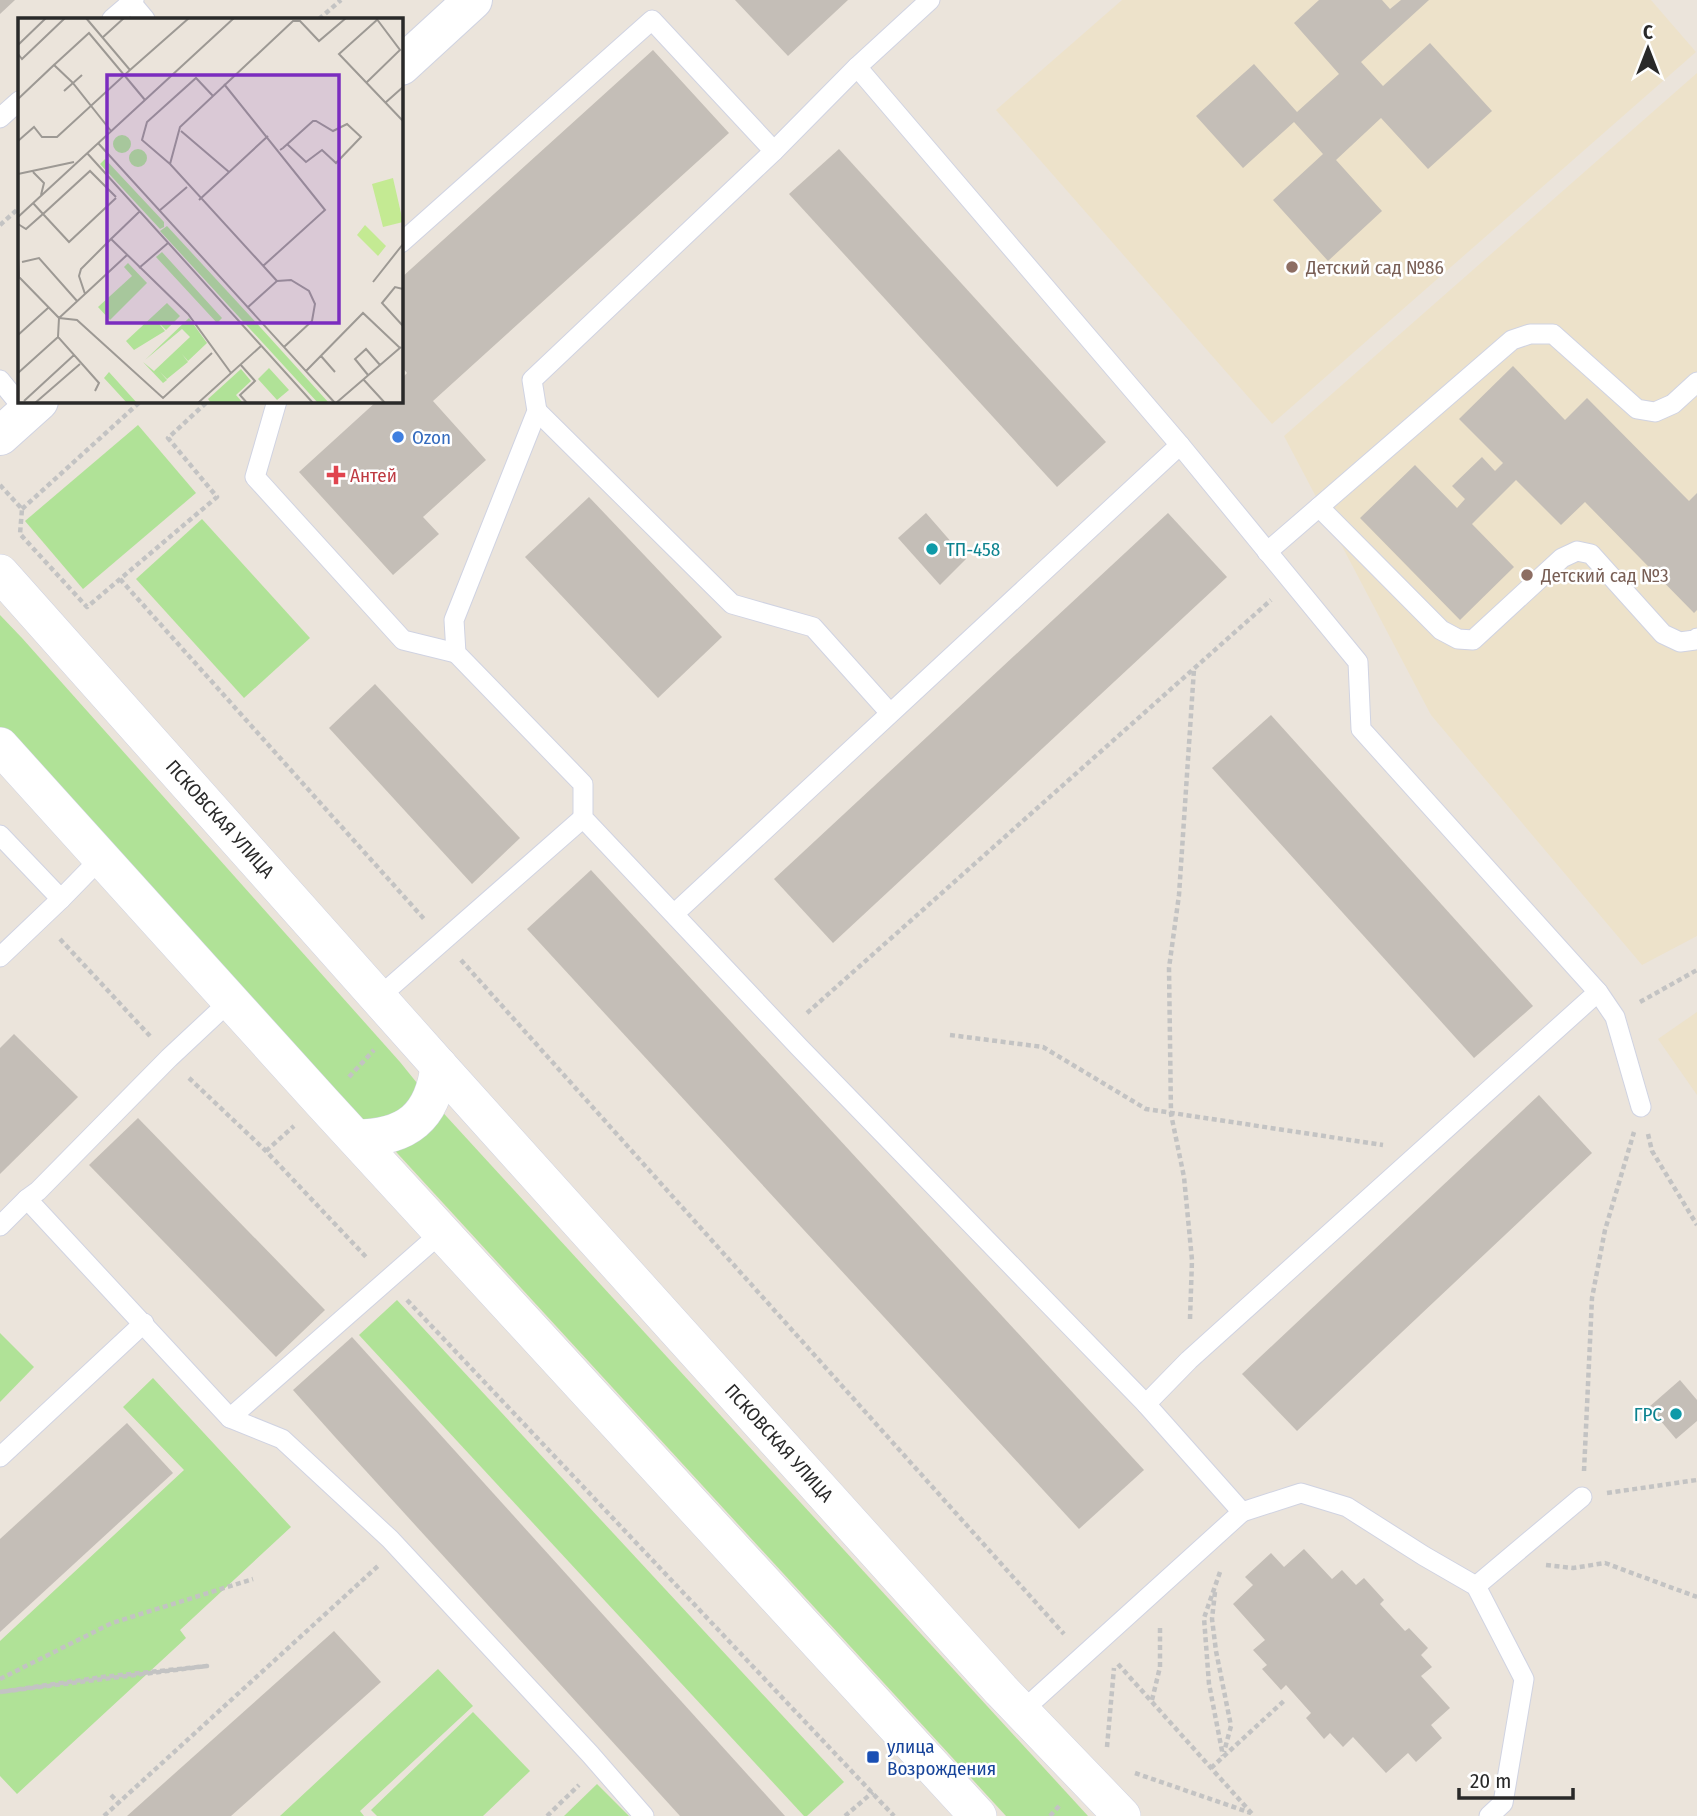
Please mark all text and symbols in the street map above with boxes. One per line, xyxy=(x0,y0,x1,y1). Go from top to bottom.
north arrow xyxy=(1613,14,1683,84)
inset map xyxy=(18,18,402,402)
text: С xyxy=(1643,21,1653,44)
place label: Детский сад №86 xyxy=(1305,256,1444,279)
marker: Детский сад №86 xyxy=(1284,259,1300,275)
place label: Ozon xyxy=(412,426,451,449)
marker: Ozon xyxy=(390,429,406,445)
place label: Антей xyxy=(350,464,397,487)
marker: Антей xyxy=(328,467,344,483)
place label: ТП-458 xyxy=(946,538,1000,561)
marker: ТП-458 xyxy=(924,541,940,557)
place label: Детский сад №3 xyxy=(1540,564,1669,587)
marker: Детский сад №3 xyxy=(1519,567,1535,583)
street label: ПСКОВСКАЯ УЛИЦА xyxy=(161,755,279,883)
street label: ПСКОВСКАЯ УЛИЦА xyxy=(720,1379,838,1507)
place label: ГРС xyxy=(1634,1403,1662,1426)
marker: ГРС xyxy=(1668,1406,1684,1422)
place label: улица Возрождения xyxy=(887,1735,996,1780)
marker: улица Возрождения xyxy=(865,1749,881,1765)
scale bar xyxy=(1459,1756,1573,1800)
text: 20 m xyxy=(1470,1768,1511,1794)

